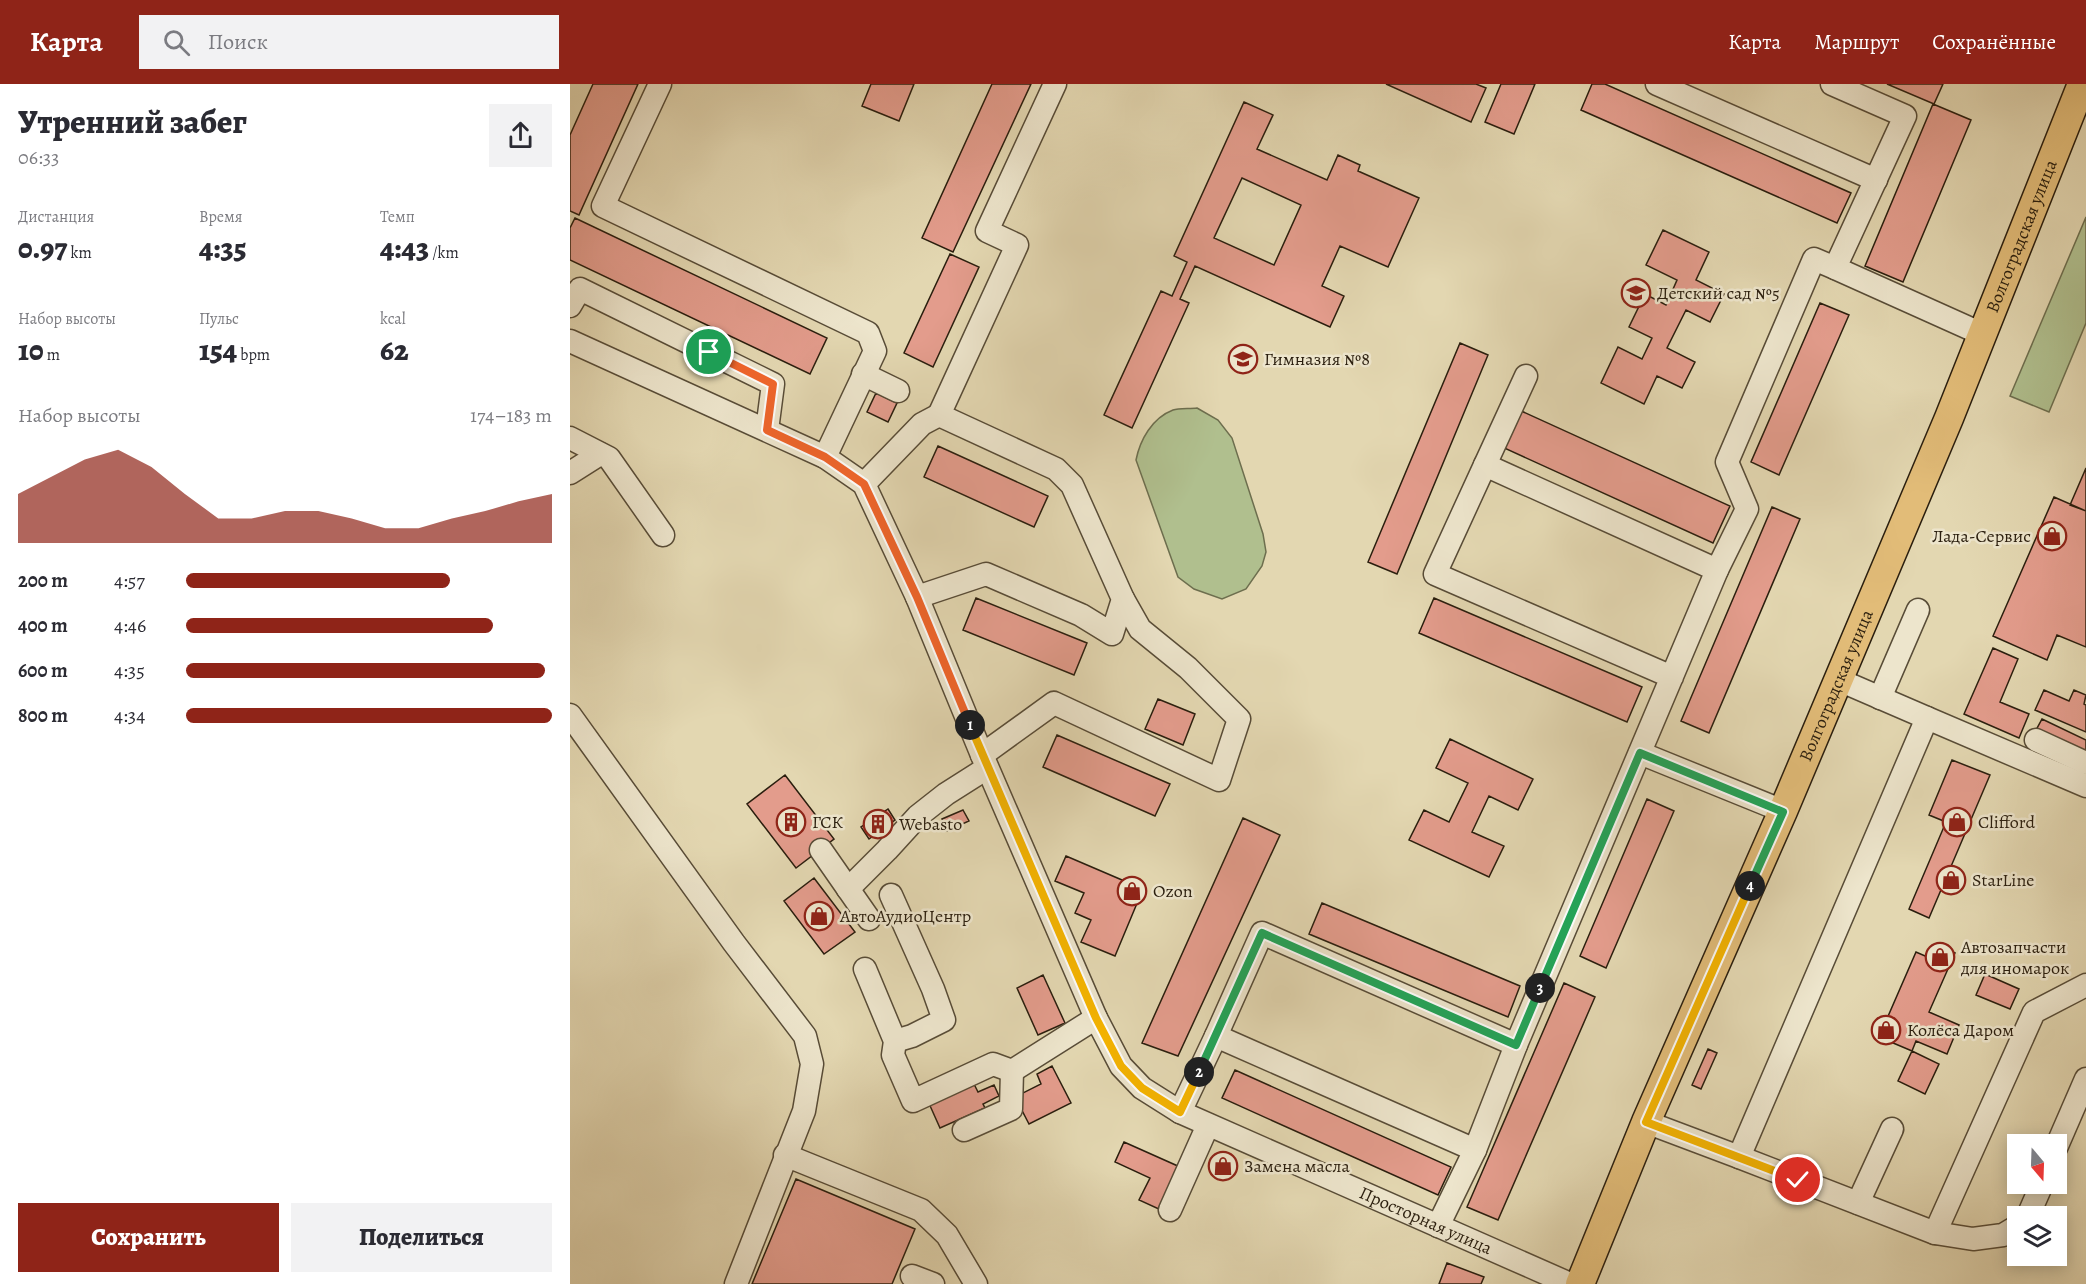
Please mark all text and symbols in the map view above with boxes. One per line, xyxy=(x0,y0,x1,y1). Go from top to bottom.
search box xyxy=(139,15,559,69)
text: Карта xyxy=(30,23,103,61)
icon: search xyxy=(160,26,193,59)
text: Поиск xyxy=(208,27,268,57)
text: Карта xyxy=(1728,28,1781,56)
text: Маршрут xyxy=(1814,28,1899,56)
text: Сохранённые xyxy=(1932,28,2056,56)
text: Утренний забег xyxy=(18,99,247,144)
button: share xyxy=(489,104,552,167)
text: 06:33 xyxy=(18,144,59,171)
street label: Волгоградская улица xyxy=(1980,156,2063,316)
text: Дистанция xyxy=(18,206,94,228)
text: Время xyxy=(199,206,243,228)
text: Темп xyxy=(380,206,415,228)
text: 0.97 xyxy=(18,228,67,268)
text: 4:35 xyxy=(199,228,246,268)
text: 4:43 xyxy=(380,228,429,268)
text: km xyxy=(67,242,92,264)
text: /km xyxy=(429,242,459,264)
school or university icon: Детский сад №5 xyxy=(1620,277,1652,309)
place label: Детский сад №5 xyxy=(1657,281,1780,305)
text: Набор высоты xyxy=(18,308,116,330)
text: Пульс xyxy=(199,308,239,330)
text: kcal xyxy=(380,308,406,330)
pin xyxy=(683,326,734,377)
text: 10 xyxy=(18,330,44,370)
text: 154 xyxy=(199,330,237,370)
text: 62 xyxy=(380,330,409,370)
icon: arrive xyxy=(692,335,725,368)
school or university icon: Гимназия №8 xyxy=(1227,343,1259,375)
text: m xyxy=(44,344,60,366)
text: bpm xyxy=(237,344,270,366)
place label: Гимназия №8 xyxy=(1264,347,1370,371)
text: Набор высоты xyxy=(18,402,141,429)
text: 174–183 m xyxy=(470,402,552,429)
shop icon: Лада-Сервис xyxy=(2036,520,2068,552)
place label: Лада-Сервис xyxy=(1932,524,2031,548)
text: 200 m xyxy=(18,567,68,594)
text: 4:57 xyxy=(114,567,145,594)
street label: Волгоградская улица xyxy=(1793,605,1879,765)
text: 400 m xyxy=(18,612,68,639)
text: 4:46 xyxy=(114,612,146,639)
text: 600 m xyxy=(18,657,68,684)
text: 4:35 xyxy=(114,657,145,684)
text: 800 m xyxy=(18,702,68,729)
text: 4:34 xyxy=(114,702,145,729)
pin: 1 xyxy=(955,710,985,740)
text: 1 xyxy=(967,714,973,736)
building icon: ГСК xyxy=(775,806,807,838)
shop icon: Clifford xyxy=(1941,806,1973,838)
building icon: Webasto xyxy=(862,808,894,840)
place label: ГСК xyxy=(812,810,844,834)
place label: Clifford xyxy=(1978,810,2035,834)
place label: Webasto xyxy=(898,812,962,836)
shop icon: StarLine xyxy=(1935,864,1967,896)
place label: StarLine xyxy=(1972,868,2034,892)
pin: 4 xyxy=(1735,871,1765,901)
shop icon: Ozon xyxy=(1116,875,1148,907)
text: 4 xyxy=(1746,875,1754,897)
place label: Ozon xyxy=(1153,879,1193,903)
shop icon: АвтоАудиоЦентр xyxy=(803,900,835,932)
place label: АвтоАудиоЦентр xyxy=(839,904,971,928)
place label: Автозапчасти для иномарок xyxy=(1960,935,2069,980)
shop icon: Автозапчасти для иномарок xyxy=(1924,941,1956,973)
pin: 3 xyxy=(1525,973,1555,1003)
text: 3 xyxy=(1537,977,1543,999)
shop icon: Колёса Даром xyxy=(1870,1014,1902,1046)
place label: Колёса Даром xyxy=(1907,1018,2014,1042)
pin: 2 xyxy=(1184,1057,1214,1087)
text: 2 xyxy=(1195,1061,1203,1083)
north arrow xyxy=(2007,1134,2067,1194)
map controls xyxy=(2007,1134,2067,1266)
shop icon: Замена масла xyxy=(1207,1150,1239,1182)
place label: Замена масла xyxy=(1244,1154,1351,1178)
pin xyxy=(1772,1154,1823,1205)
icon: check xyxy=(1781,1163,1814,1196)
street label: Просторная улица xyxy=(1356,1181,1497,1260)
button: Сохранить xyxy=(18,1203,279,1272)
button: Поделиться xyxy=(291,1203,552,1272)
button: layers xyxy=(2007,1206,2067,1266)

